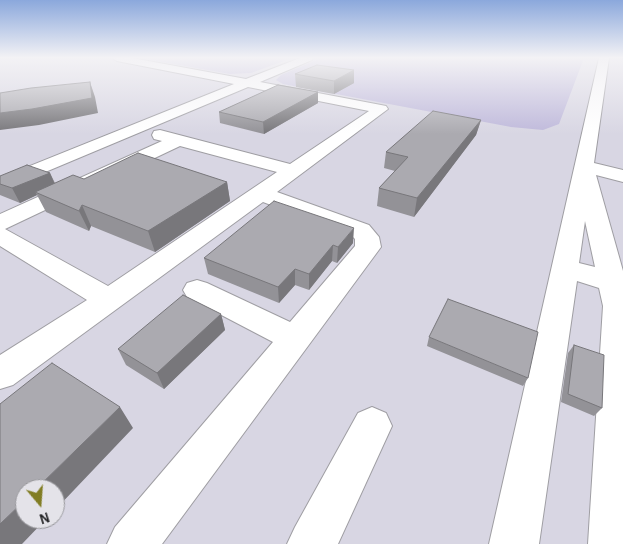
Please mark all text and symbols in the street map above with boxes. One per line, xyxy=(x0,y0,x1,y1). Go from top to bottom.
north arrow xyxy=(15,479,65,529)
text: N xyxy=(38,509,51,525)

